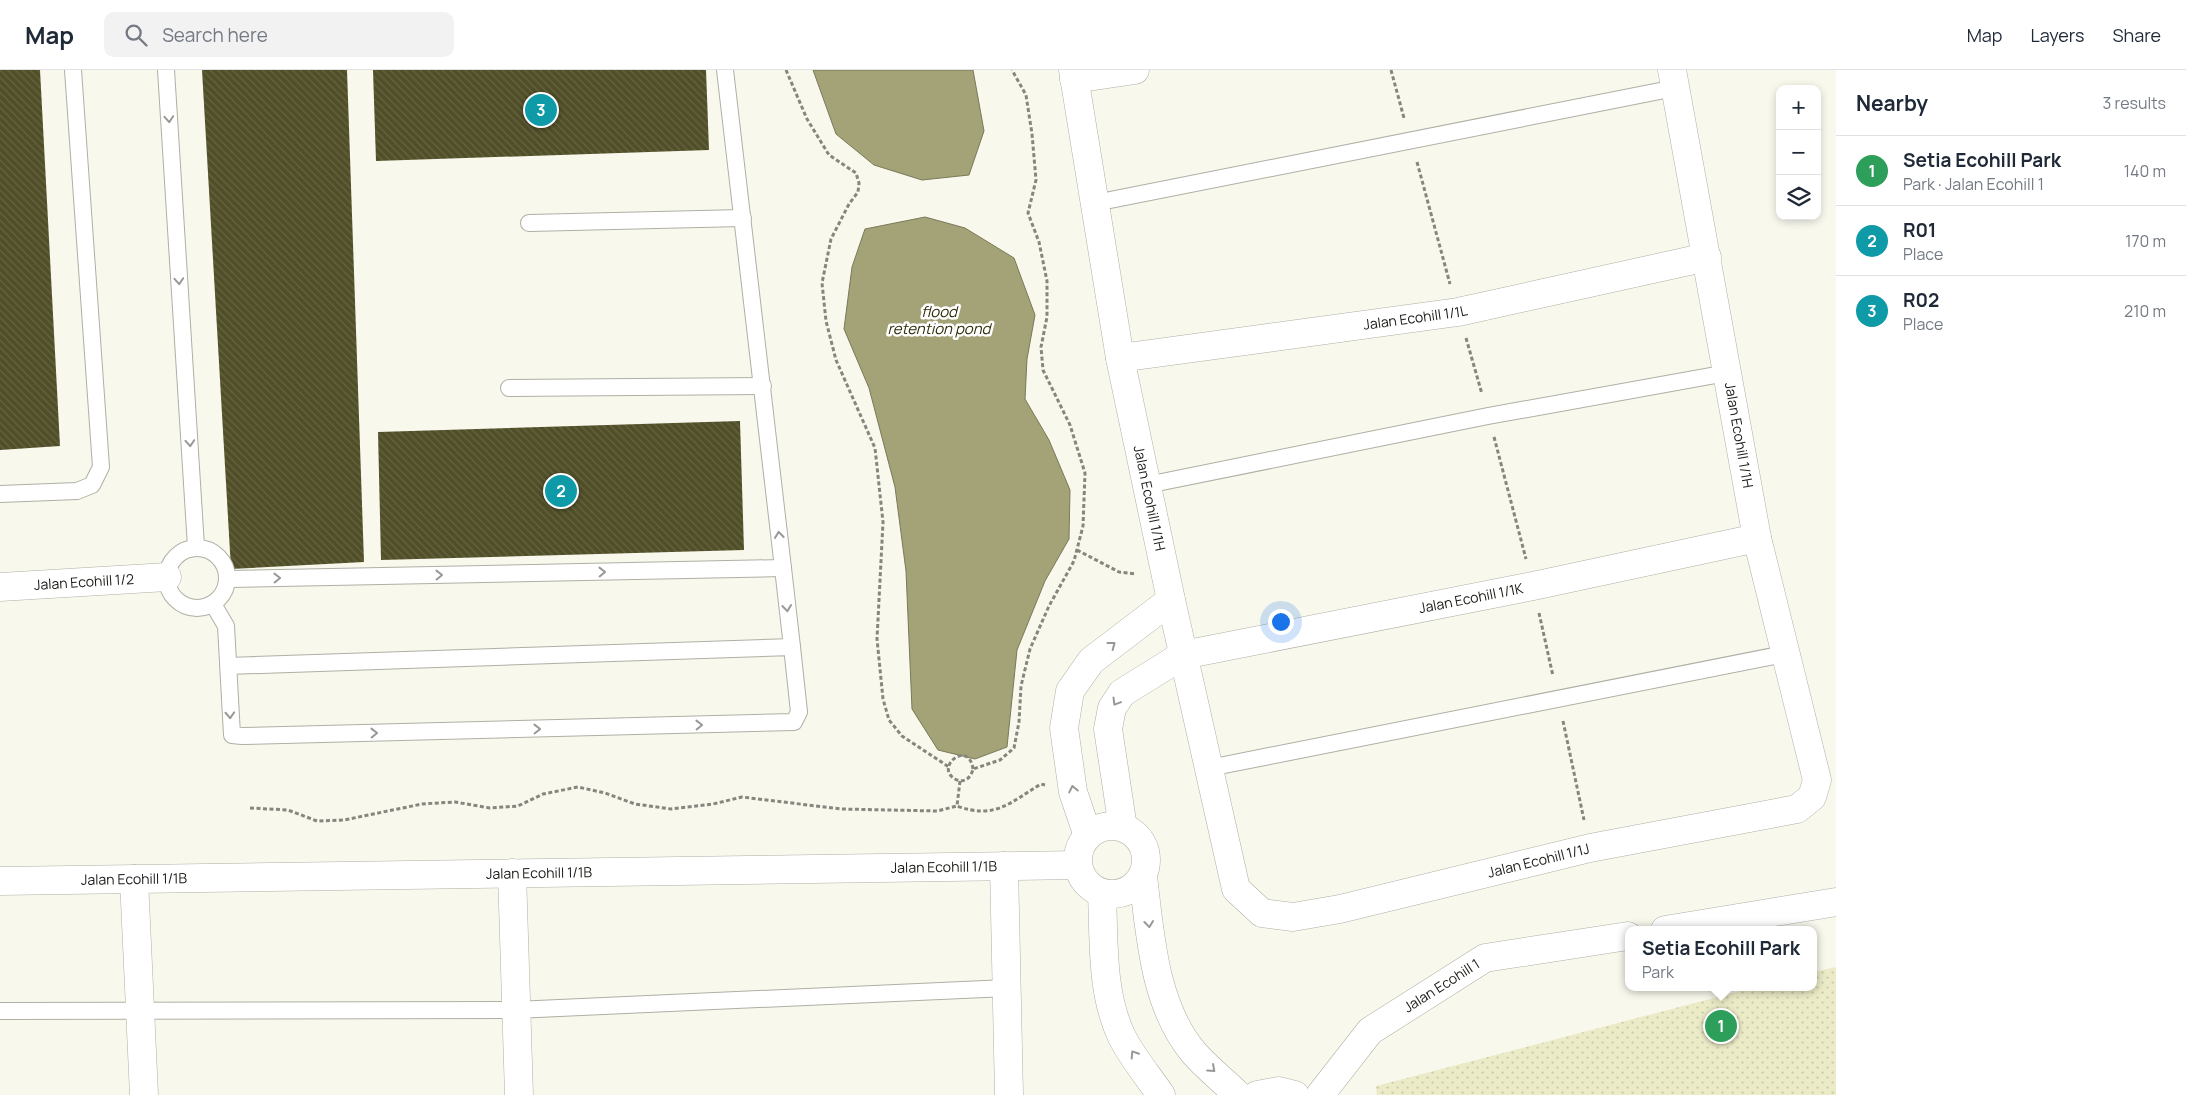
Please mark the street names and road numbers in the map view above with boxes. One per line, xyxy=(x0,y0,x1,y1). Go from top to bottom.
street label: Jalan Ecohill 1/1L xyxy=(1362,300,1469,334)
street label: Jalan Ecohill 1/1H xyxy=(1721,381,1758,489)
street label: Jalan Ecohill 1/1H xyxy=(1130,444,1170,552)
street label: Jalan Ecohill 1/2 xyxy=(33,569,134,594)
street label: Jalan Ecohill 1/1K xyxy=(1417,578,1525,617)
street label: Jalan Ecohill 1/1J xyxy=(1486,839,1591,882)
street label: Jalan Ecohill 1/1B xyxy=(891,856,998,877)
street label: Jalan Ecohill 1/1B xyxy=(486,862,593,883)
street label: Jalan Ecohill 1/1B xyxy=(81,868,188,889)
street label: Jalan Ecohill 1 xyxy=(1400,954,1483,1016)

